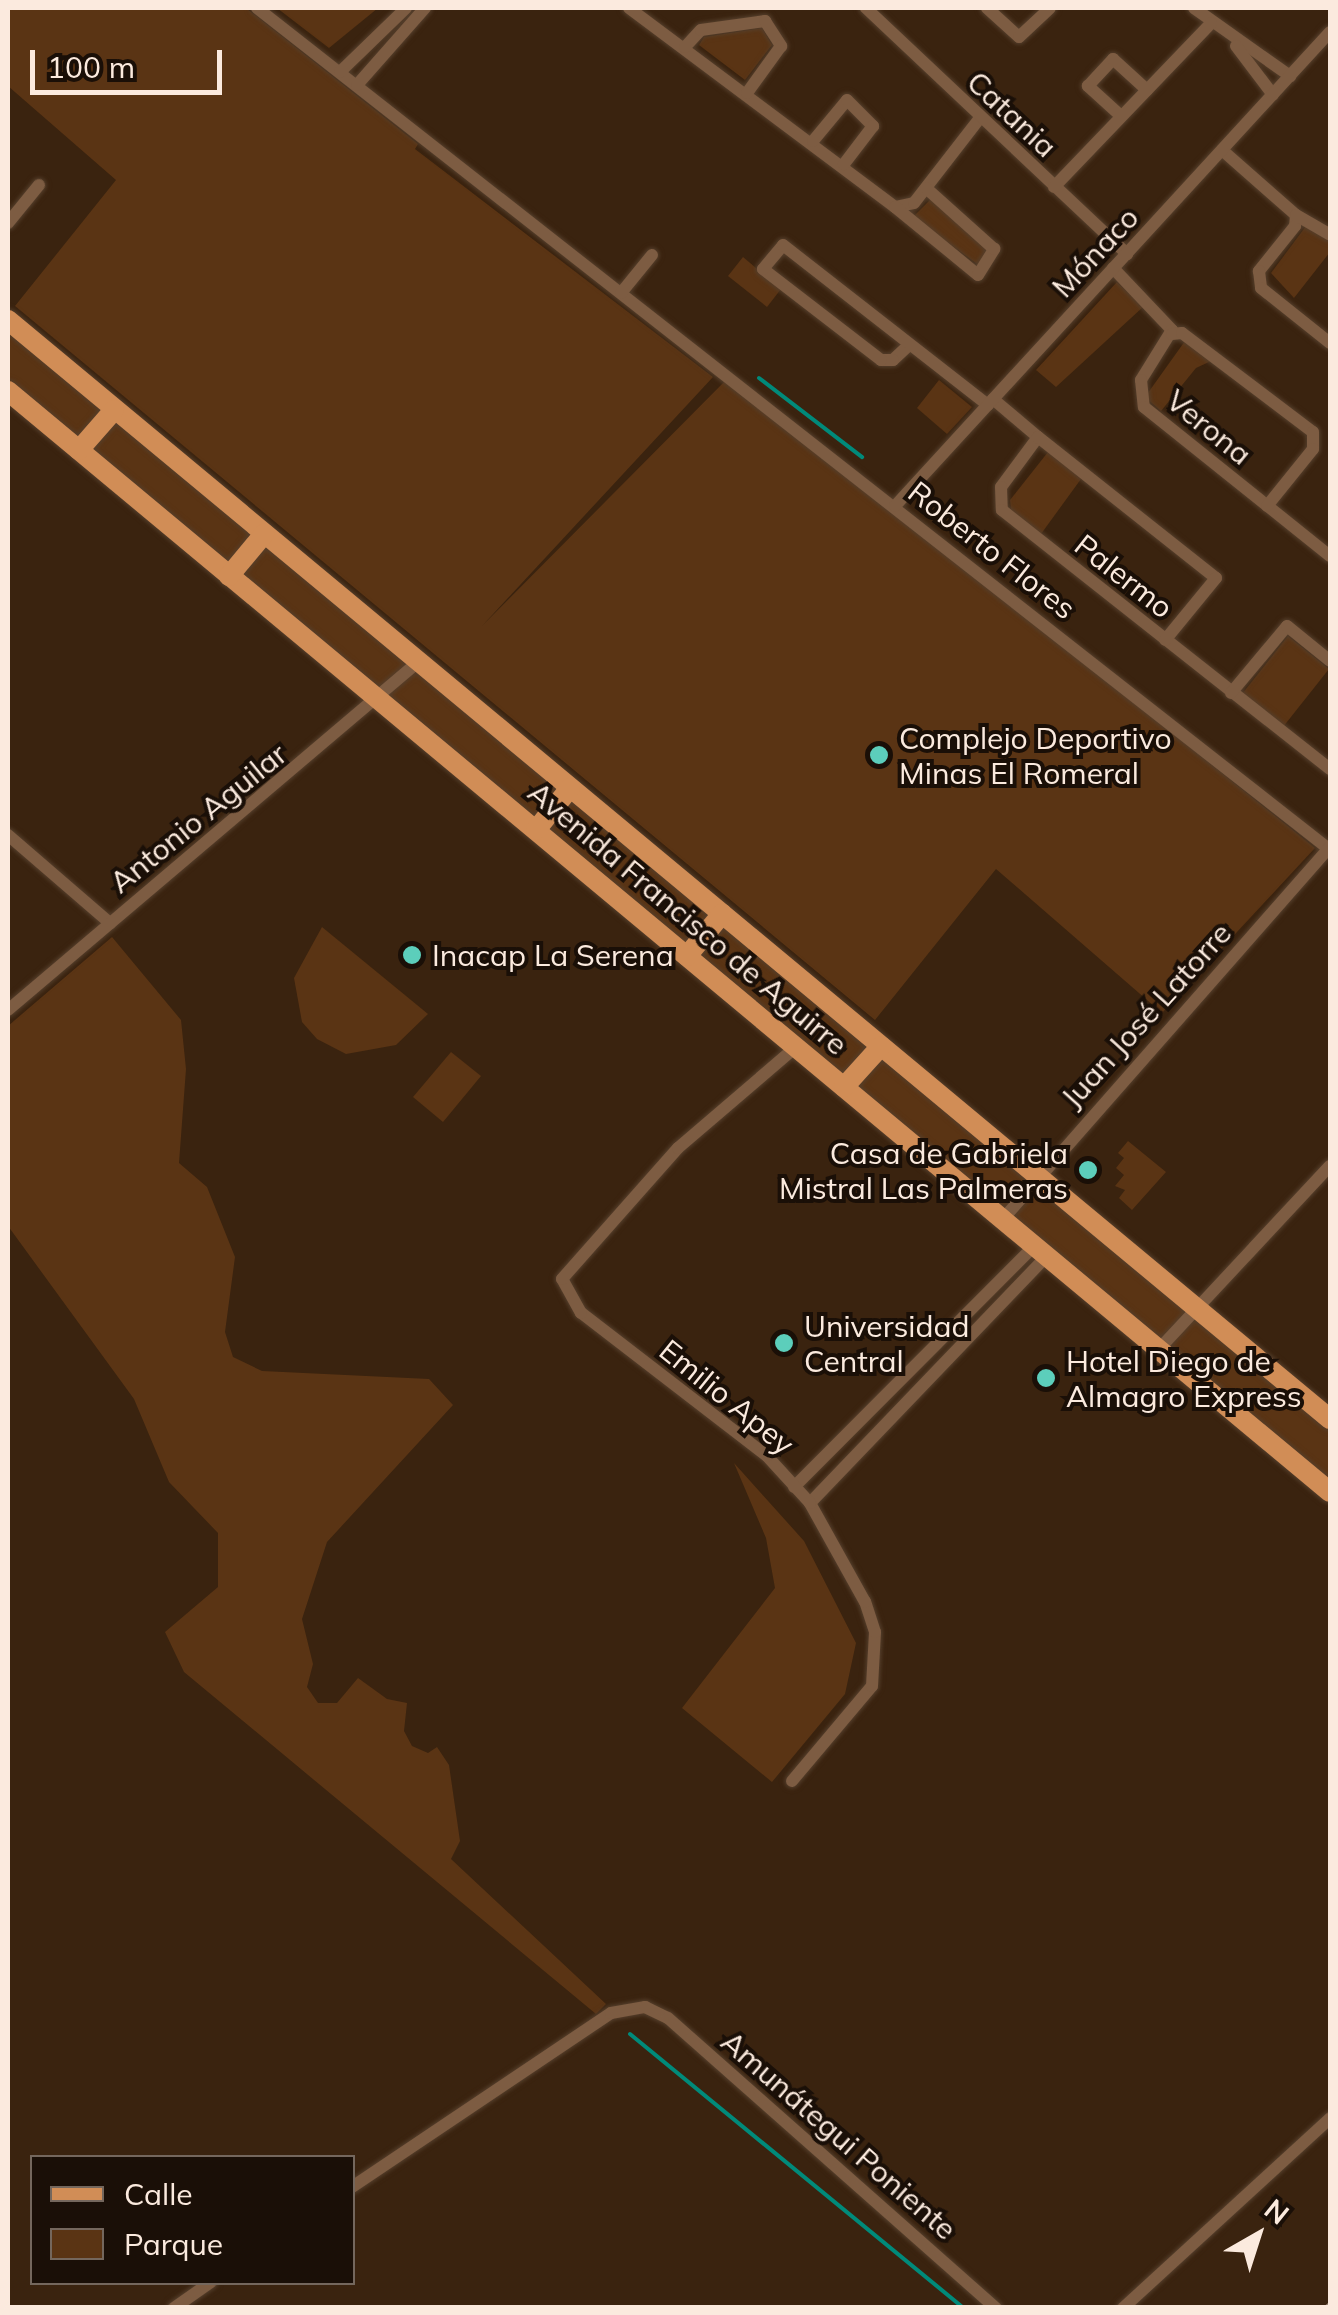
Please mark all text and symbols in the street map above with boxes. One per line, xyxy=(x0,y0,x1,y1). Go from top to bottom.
scale bar xyxy=(35,30,228,92)
text: 100 m xyxy=(47,48,135,86)
street label: Catania xyxy=(960,64,1064,164)
street label: Mónaco xyxy=(1044,199,1146,305)
street label: Verona xyxy=(1159,382,1259,472)
street label: Roberto Flores xyxy=(901,474,1083,626)
street label: Palermo xyxy=(1068,527,1180,625)
place label: Complejo Deportivo Minas El Romeral xyxy=(899,720,1172,790)
street label: Antonio Aguilar xyxy=(102,736,294,900)
marker: Complejo Deportivo Minas El Romeral xyxy=(868,744,890,766)
street label: Avenida Francisco de Aguirre xyxy=(521,774,855,1062)
street label: Juan José Latorre xyxy=(1054,915,1238,1115)
place label: Inacap La Serena xyxy=(432,937,674,973)
marker: Inacap La Serena xyxy=(401,944,423,966)
place label: Casa de Gabriela Mistral Las Palmeras xyxy=(779,1135,1068,1206)
marker: Casa de Gabriela Mistral Las Palmeras xyxy=(1077,1159,1099,1181)
place label: Universidad Central xyxy=(804,1308,969,1378)
street label: Emilio Apey xyxy=(653,1332,801,1462)
marker: Universidad Central xyxy=(773,1332,795,1354)
place label: Hotel Diego de Almagro Express xyxy=(1066,1343,1302,1414)
marker: Hotel Diego de Almagro Express xyxy=(1035,1367,1057,1389)
street label: Amunátegui Poniente xyxy=(714,2023,964,2247)
legend xyxy=(30,2155,355,2285)
text: Calle xyxy=(124,2175,193,2213)
north arrow xyxy=(1208,2185,1308,2285)
text: N xyxy=(1258,2191,1296,2232)
text: Parque xyxy=(124,2225,223,2263)

